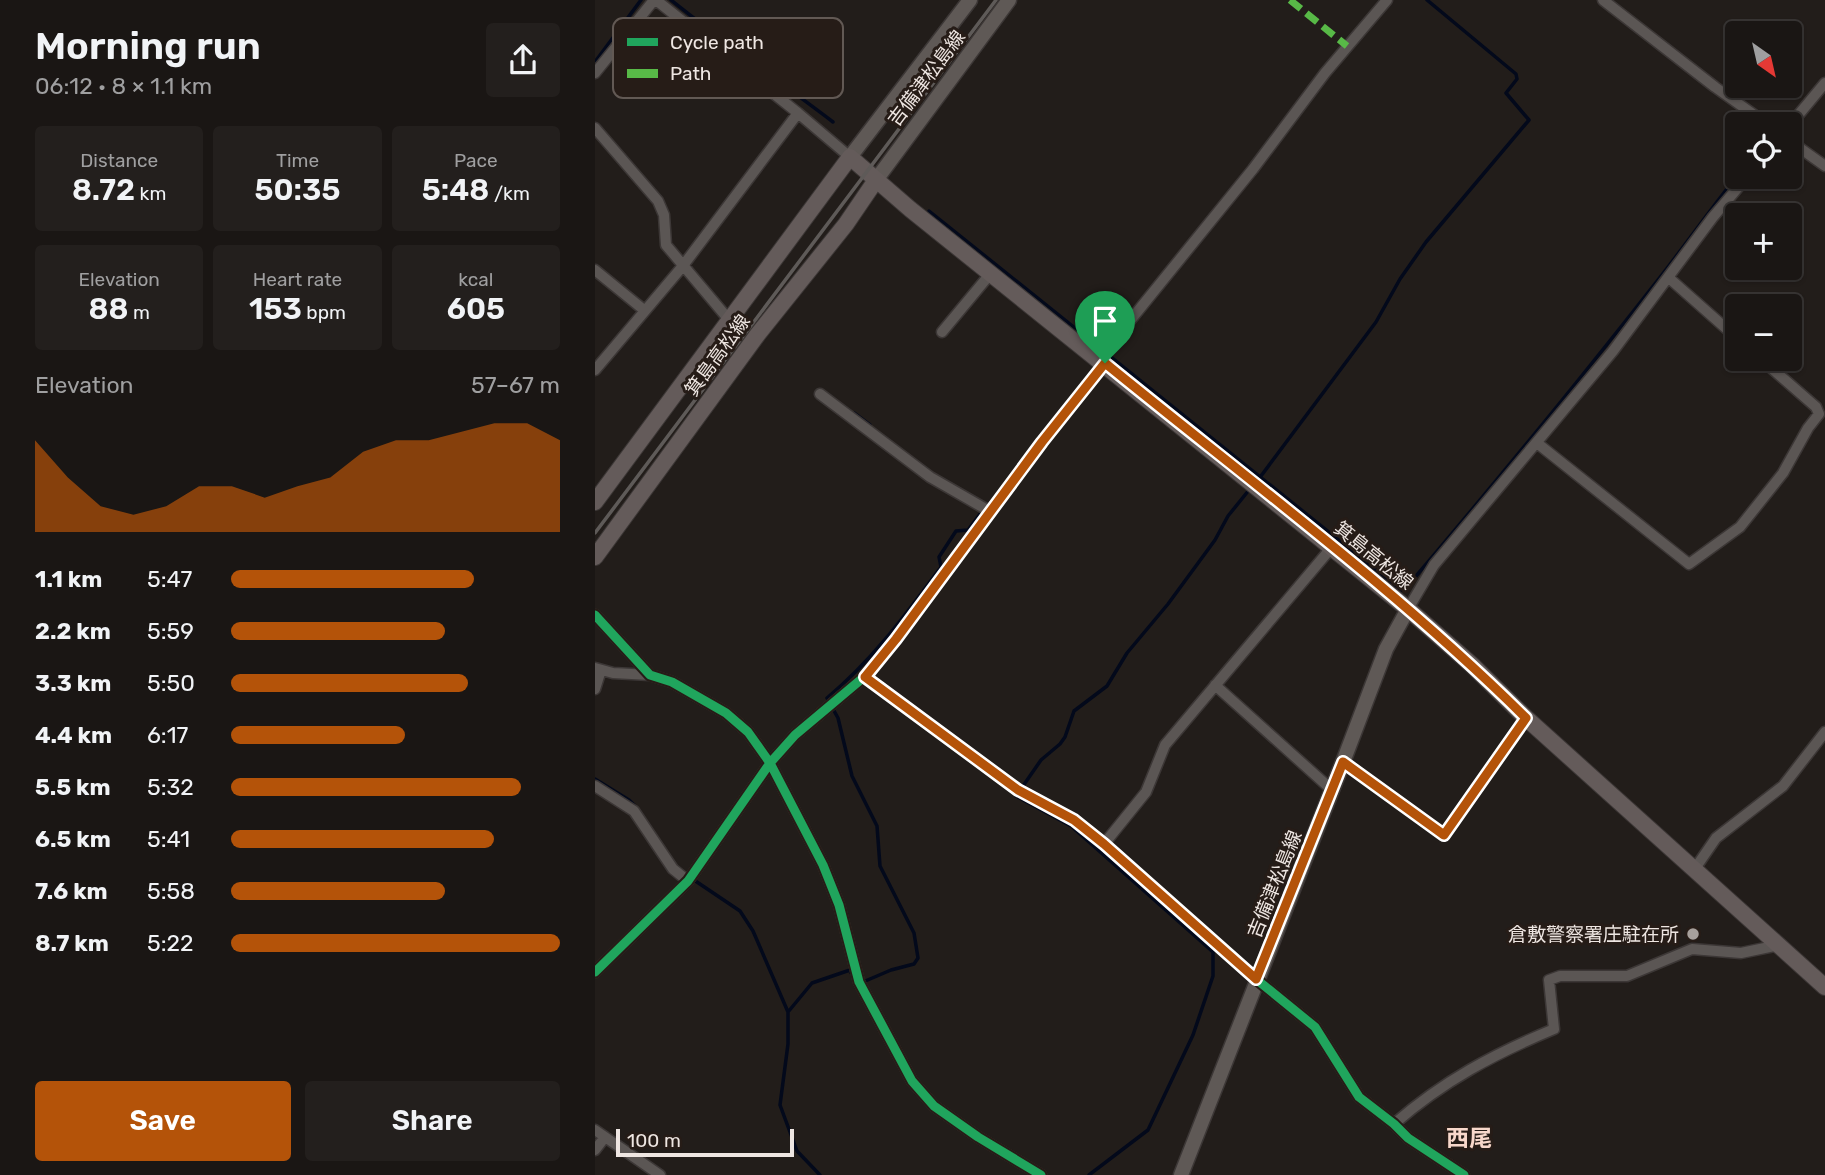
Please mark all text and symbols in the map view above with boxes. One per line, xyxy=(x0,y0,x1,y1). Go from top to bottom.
legend xyxy=(613,18,843,98)
north arrow xyxy=(1725,21,1803,98)
map controls xyxy=(1725,21,1802,371)
text: Morning run xyxy=(35,23,261,69)
button: share xyxy=(486,23,560,97)
street label: 吉備津松島線 xyxy=(883,26,970,131)
text: Cycle path xyxy=(670,31,764,54)
text: Path xyxy=(670,62,711,85)
text: 06:12 · 8 × 1.1 km xyxy=(35,72,212,100)
button: locate xyxy=(1725,112,1802,189)
text: Distance xyxy=(80,149,158,172)
text: Time xyxy=(276,149,319,172)
text: Pace xyxy=(454,149,498,172)
text: 8.72 xyxy=(72,172,135,208)
text: 50:35 xyxy=(255,172,340,208)
text: 5:48 xyxy=(422,172,489,208)
text: km xyxy=(135,182,166,205)
text: /km xyxy=(489,182,530,205)
button: + xyxy=(1725,203,1802,280)
text: Elevation xyxy=(78,268,160,291)
text: Heart rate xyxy=(253,268,342,291)
text: kcal xyxy=(458,268,493,291)
text: 88 xyxy=(88,291,128,327)
text: 153 xyxy=(249,291,302,327)
text: 605 xyxy=(447,291,505,327)
pin xyxy=(1075,291,1135,363)
button: − xyxy=(1725,294,1802,371)
text: m xyxy=(128,301,150,324)
text: bpm xyxy=(302,301,346,324)
icon: arrive xyxy=(1086,302,1124,340)
street label: 箕島高松線 xyxy=(680,310,755,400)
text: Elevation xyxy=(35,371,134,399)
text: 57–67 m xyxy=(471,371,560,399)
street label: 箕島高松線 xyxy=(1330,517,1418,594)
text: 1.1 km xyxy=(35,565,102,593)
text: 5:47 xyxy=(147,565,192,593)
text: 2.2 km xyxy=(35,617,111,645)
text: 5:59 xyxy=(147,617,194,645)
text: 3.3 km xyxy=(35,669,111,697)
text: 5:50 xyxy=(147,669,195,697)
text: 4.4 km xyxy=(35,721,112,749)
text: 6:17 xyxy=(147,721,188,749)
text: 5.5 km xyxy=(35,773,111,801)
text: 5:32 xyxy=(147,773,194,801)
text: 6.5 km xyxy=(35,825,111,853)
text: 5:41 xyxy=(147,825,190,853)
street label: 吉備津松島線 xyxy=(1242,827,1306,941)
text: 7.6 km xyxy=(35,877,108,905)
text: 5:58 xyxy=(147,877,195,905)
place label: 倉敷警察署庄駐在所 xyxy=(1508,923,1679,946)
marker: 倉敷警察署庄駐在所 xyxy=(1685,926,1701,942)
text: 8.7 km xyxy=(35,929,109,957)
text: 5:22 xyxy=(147,929,194,957)
button: Save xyxy=(35,1081,291,1161)
button: Share xyxy=(305,1081,560,1161)
district label: 西尾 xyxy=(1446,1124,1492,1152)
scale bar xyxy=(616,1126,795,1158)
text: 100 m xyxy=(627,1129,681,1152)

